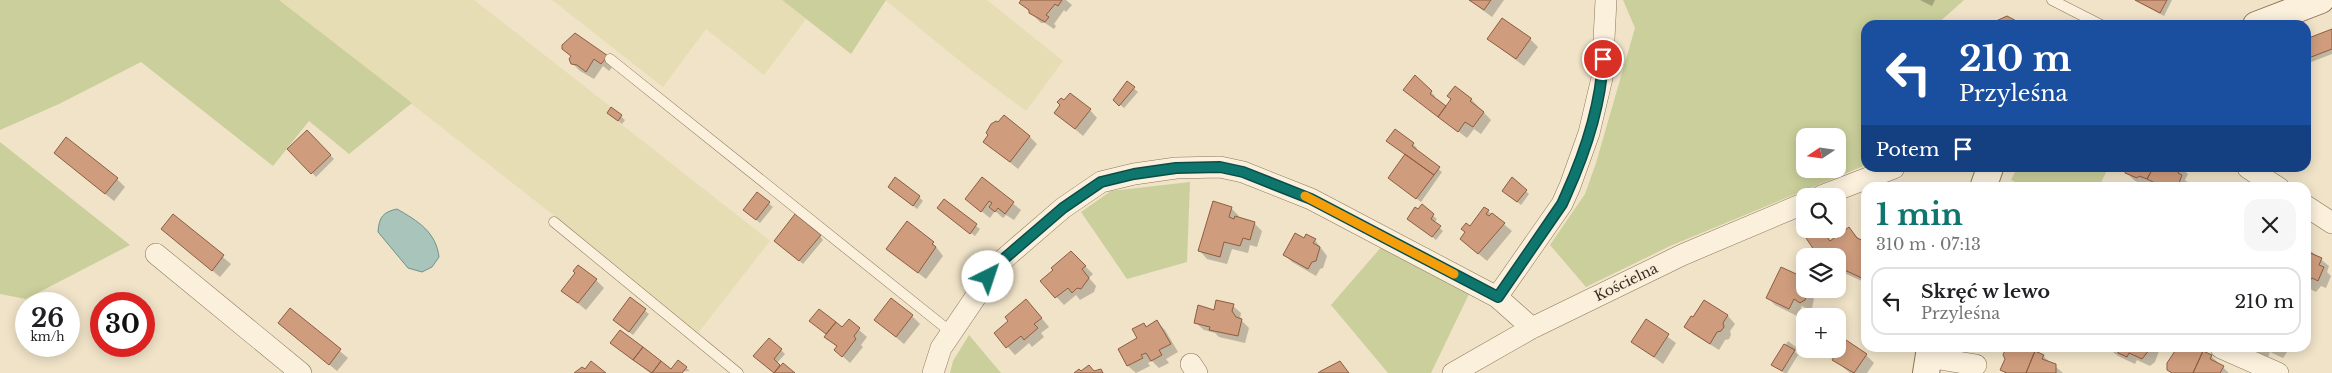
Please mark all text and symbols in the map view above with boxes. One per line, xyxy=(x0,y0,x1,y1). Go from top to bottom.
text: 210 m xyxy=(1959,37,2072,80)
pin xyxy=(1582,38,1624,80)
icon: left xyxy=(1876,40,1941,105)
icon: arrive xyxy=(1589,45,1617,73)
text: Przyleśna xyxy=(1959,80,2068,107)
north arrow xyxy=(1796,128,1846,178)
map controls xyxy=(1796,128,1846,358)
icon: arrive xyxy=(1949,135,1977,163)
text: Potem xyxy=(1876,138,1939,161)
button: search xyxy=(1796,188,1846,238)
text: 1 min xyxy=(1876,196,1963,233)
button: close xyxy=(2244,199,2296,251)
text: 310 m · 07:13 xyxy=(1876,234,1981,254)
button: layers xyxy=(1796,248,1846,298)
position arrow xyxy=(961,250,1013,302)
street label: Kościelna xyxy=(1591,259,1661,305)
text: Skręć w lewo xyxy=(1921,280,2050,303)
icon: left xyxy=(1878,287,1906,315)
text: 210 m xyxy=(2234,290,2294,313)
speed limit sign: 30 xyxy=(90,292,155,357)
text: 26 xyxy=(31,303,64,334)
text: Przyleśna xyxy=(1921,303,2000,323)
button: + xyxy=(1796,308,1846,358)
text: km/h xyxy=(30,329,65,344)

